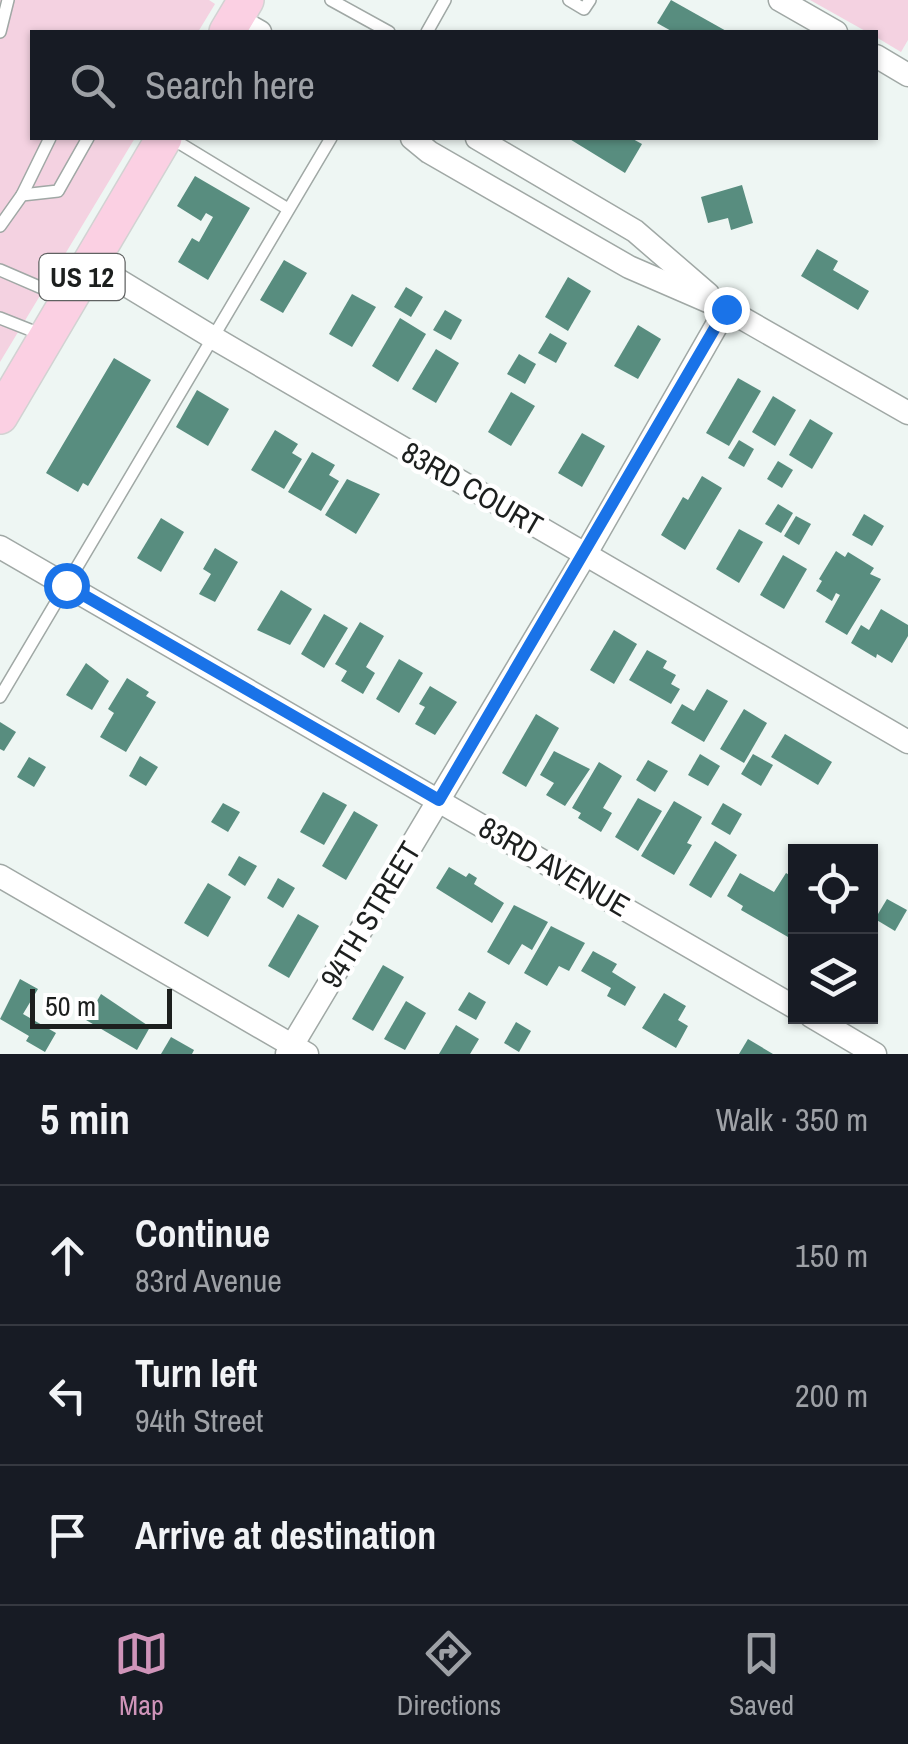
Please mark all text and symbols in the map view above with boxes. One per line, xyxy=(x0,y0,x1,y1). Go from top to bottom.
search box xyxy=(30,30,878,140)
icon: search xyxy=(65,58,120,113)
text: Search here xyxy=(145,60,315,111)
road number: US 12 xyxy=(39,254,124,300)
route end xyxy=(704,287,750,333)
street label: 83RD COURT xyxy=(395,432,550,545)
route start xyxy=(44,563,90,609)
street label: 83RD AVENUE xyxy=(472,807,637,925)
street label: 94TH STREET xyxy=(311,834,430,995)
map controls xyxy=(788,844,878,1024)
button: locate xyxy=(788,844,878,934)
button: layers xyxy=(788,934,878,1024)
scale bar xyxy=(30,984,172,1028)
text: 50 m xyxy=(45,987,96,1025)
text: 5 min xyxy=(40,1091,130,1147)
text: Walk · 350 m xyxy=(716,1098,868,1141)
text: Continue xyxy=(135,1208,270,1259)
icon: ahead xyxy=(40,1228,95,1283)
text: 150 m xyxy=(795,1234,868,1277)
text: 83rd Avenue xyxy=(135,1259,282,1302)
text: Turn left xyxy=(135,1348,257,1399)
icon: left xyxy=(40,1368,95,1423)
text: 200 m xyxy=(795,1374,868,1417)
text: 94th Street xyxy=(135,1399,263,1442)
icon: arrive xyxy=(40,1508,95,1563)
text: Arrive at destination xyxy=(135,1510,436,1561)
tab: Map xyxy=(114,1626,169,1724)
tab: Directions xyxy=(397,1626,501,1724)
tab: Saved xyxy=(729,1626,794,1724)

